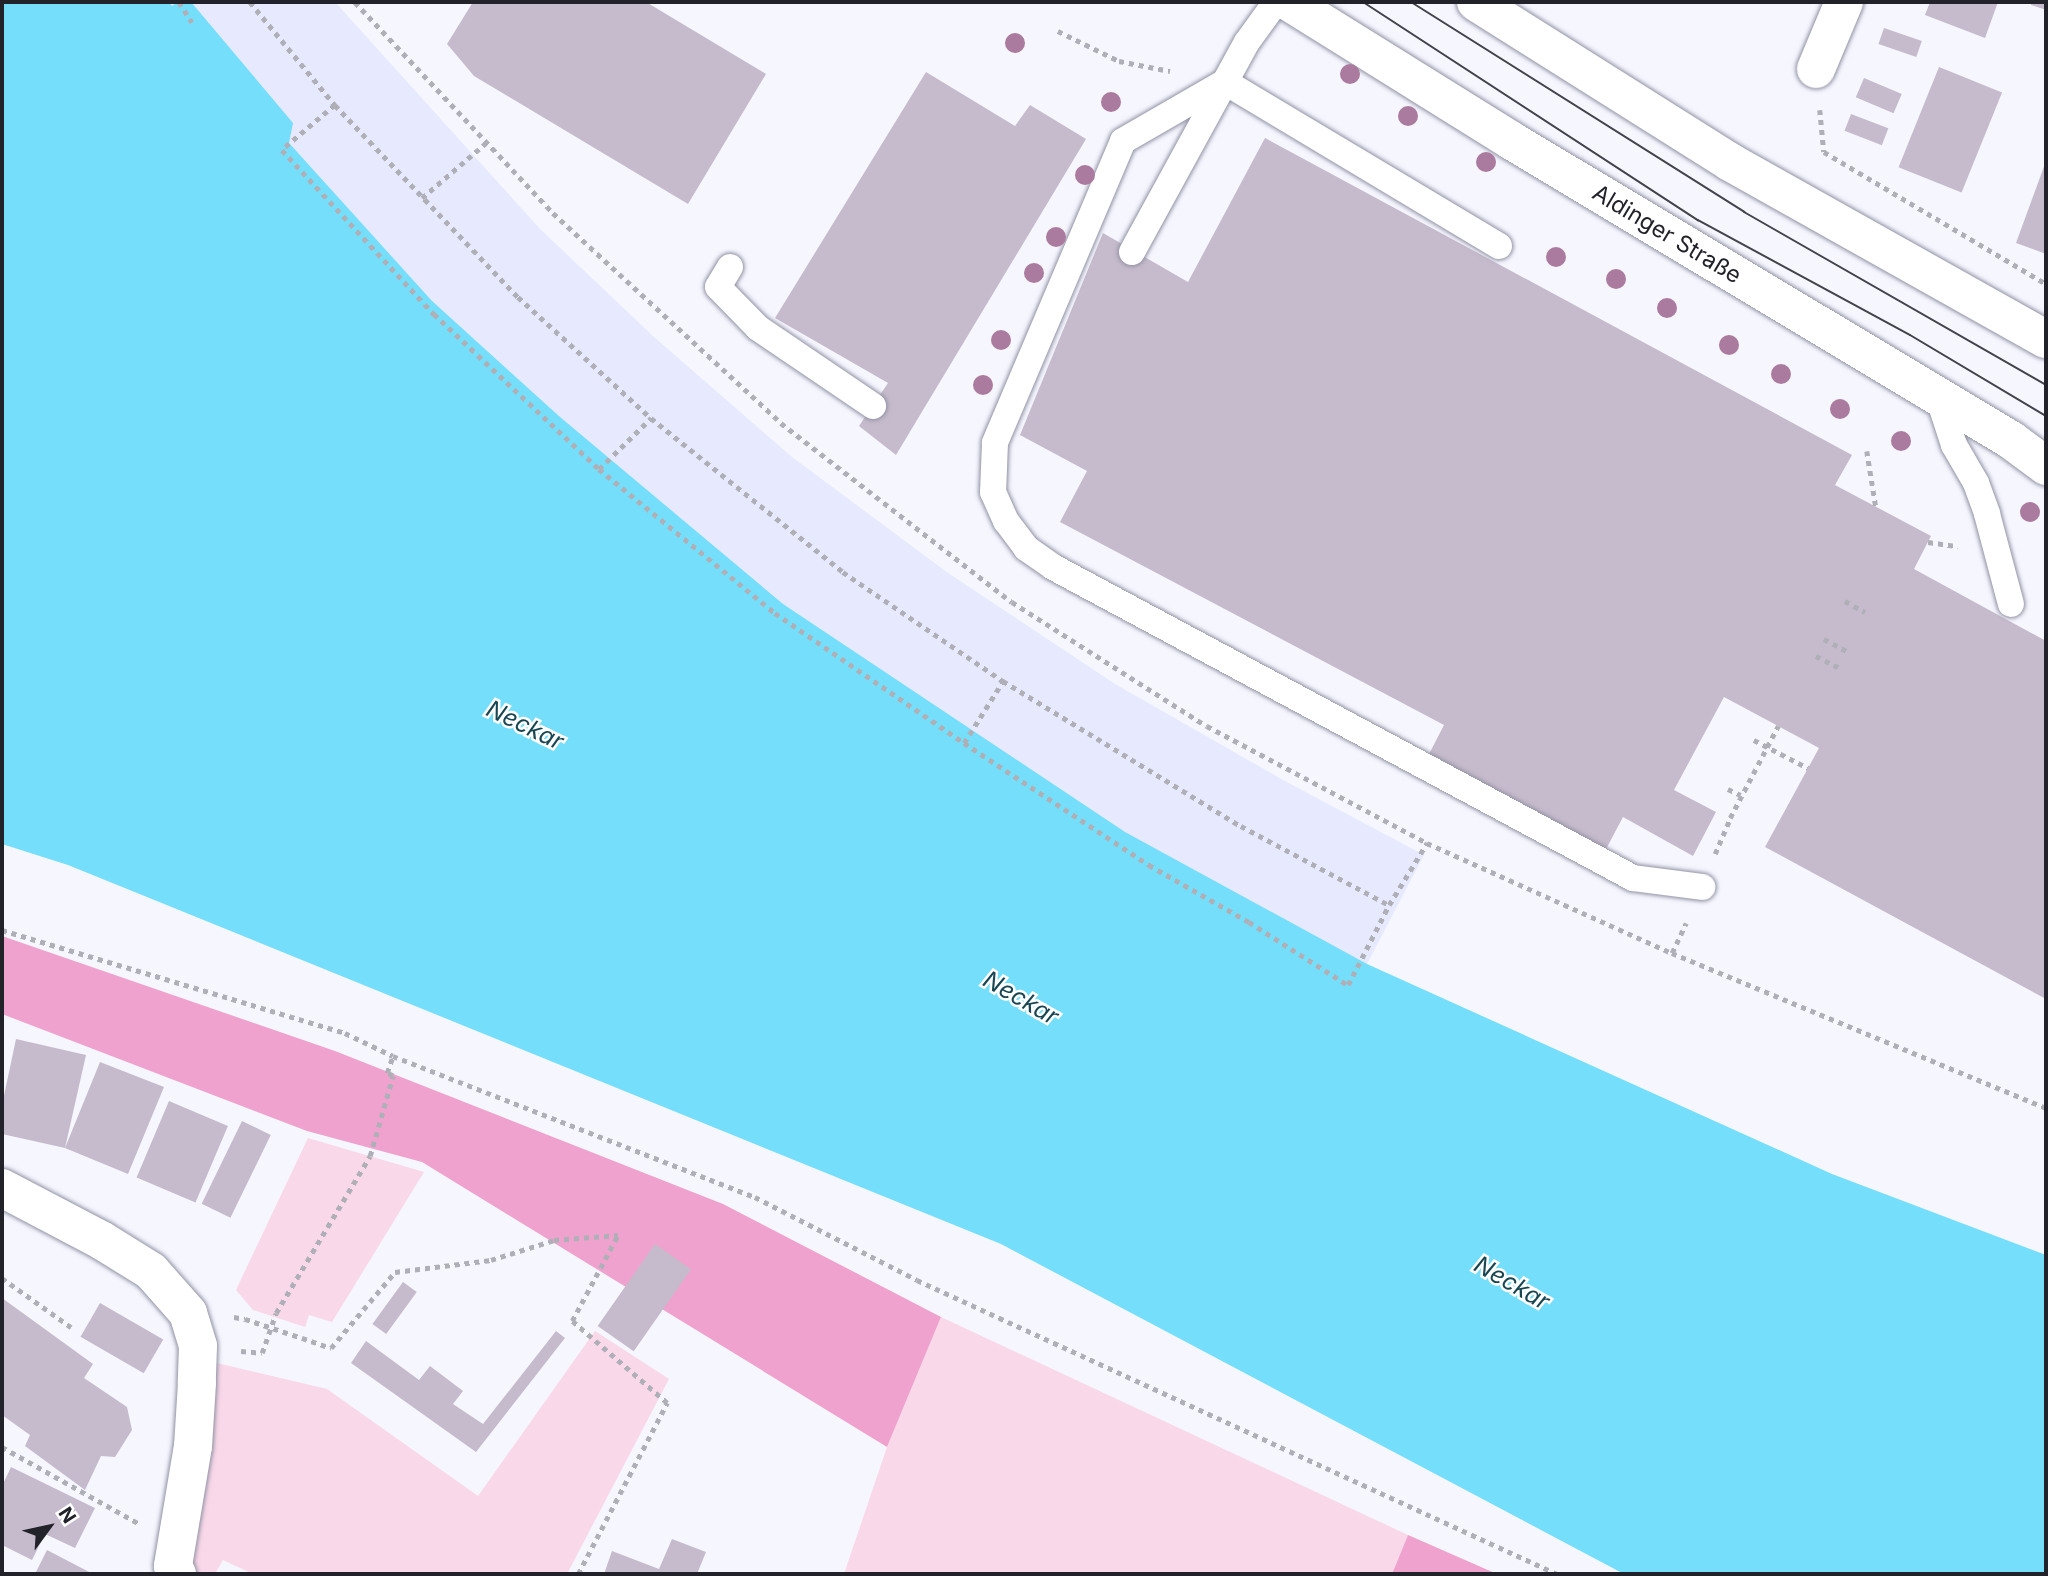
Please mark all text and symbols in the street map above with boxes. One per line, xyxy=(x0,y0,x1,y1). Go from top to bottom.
street label: Aldinger Straße xyxy=(1588,179,1746,289)
water label: Neckar xyxy=(482,694,568,756)
water label: Neckar xyxy=(978,965,1064,1031)
water label: Neckar xyxy=(1469,1250,1555,1316)
north arrow xyxy=(14,1492,84,1562)
text: N xyxy=(53,1503,81,1528)

